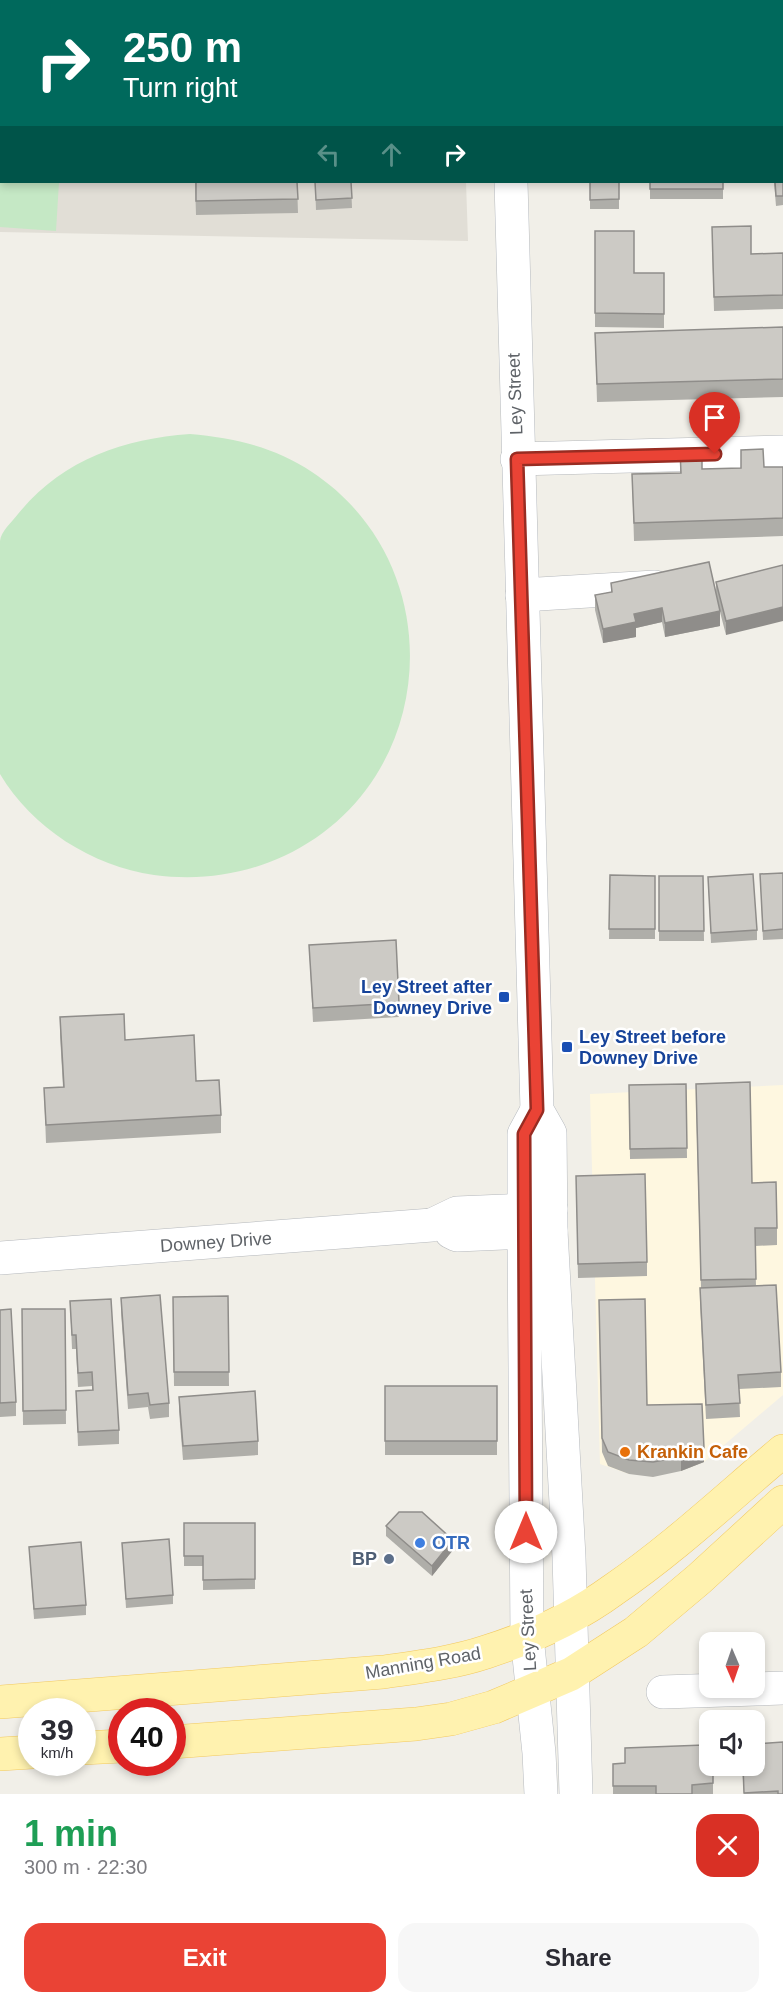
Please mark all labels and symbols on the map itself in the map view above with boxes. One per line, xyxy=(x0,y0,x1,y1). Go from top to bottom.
street label: Ley Street xyxy=(504,353,526,435)
pin xyxy=(689,392,740,454)
place label: Ley Street after Downey Drive xyxy=(361,977,492,1018)
marker: Ley Street after Downey Drive xyxy=(497,990,511,1004)
place label: Ley Street before Downey Drive xyxy=(579,1027,726,1068)
marker: Ley Street before Downey Drive xyxy=(560,1040,574,1054)
street label: Downey Drive xyxy=(159,1228,273,1256)
place label: Krankin Cafe xyxy=(637,1442,748,1462)
marker: Krankin Cafe xyxy=(618,1445,632,1459)
position arrow xyxy=(494,1500,558,1564)
place label: OTR xyxy=(432,1533,470,1553)
marker: OTR xyxy=(413,1536,427,1550)
place label: BP xyxy=(352,1549,377,1569)
marker: BP xyxy=(382,1552,396,1566)
street label: Ley Street xyxy=(516,1589,540,1671)
north arrow xyxy=(699,1632,765,1698)
street label: Manning Road xyxy=(364,1643,482,1683)
speed limit sign: 40 xyxy=(108,1698,186,1776)

